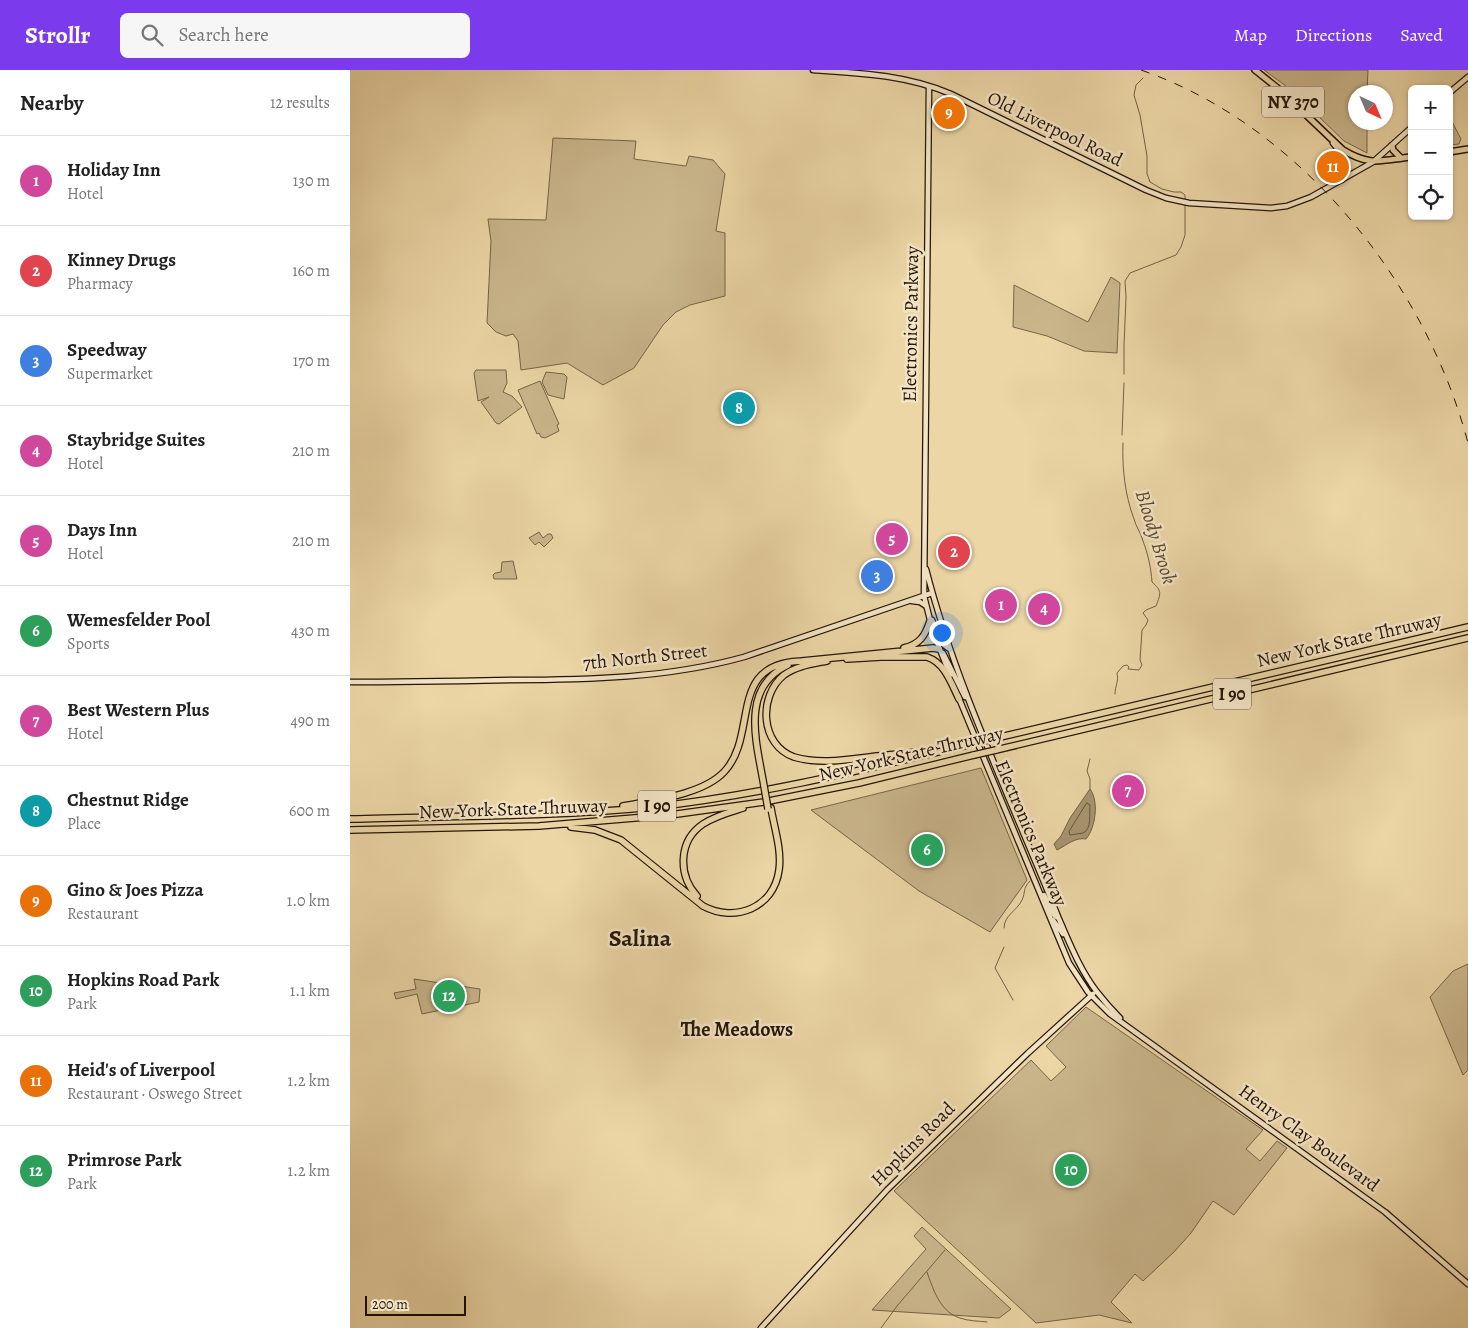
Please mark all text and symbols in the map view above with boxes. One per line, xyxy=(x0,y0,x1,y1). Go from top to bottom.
search box xyxy=(120,13,470,58)
text: Strollr xyxy=(25,19,90,51)
icon: search xyxy=(138,21,166,49)
text: Search here xyxy=(178,22,269,48)
text: Map xyxy=(1234,23,1267,47)
text: Directions xyxy=(1295,23,1372,47)
text: Saved xyxy=(1400,23,1443,47)
street label: Old Liverpool Road xyxy=(983,85,1128,173)
north arrow xyxy=(1348,85,1393,130)
map controls xyxy=(1408,85,1453,220)
button: + xyxy=(1408,85,1453,130)
road number: NY 370 xyxy=(1262,86,1324,118)
text: Nearby xyxy=(20,89,83,117)
text: 12 results xyxy=(270,92,330,114)
pin: 9 xyxy=(933,94,965,132)
button: − xyxy=(1408,130,1453,175)
pin: 11 xyxy=(1317,148,1349,186)
text: Holiday Inn xyxy=(67,157,161,183)
text: 1 xyxy=(33,170,39,192)
text: 130 m xyxy=(293,170,330,192)
button: locate xyxy=(1408,175,1453,220)
text: Hotel xyxy=(67,183,103,205)
street label: Electronics Parkway xyxy=(897,245,925,402)
text: Kinney Drugs xyxy=(67,247,176,273)
text: 2 xyxy=(32,260,40,282)
text: 160 m xyxy=(292,260,330,282)
text: Pharmacy xyxy=(67,273,133,295)
text: Speedway xyxy=(67,337,147,363)
text: 3 xyxy=(33,350,39,372)
text: 170 m xyxy=(293,350,330,372)
text: Supermarket xyxy=(67,363,153,385)
pin: 8 xyxy=(723,389,755,427)
text: Staybridge Suites xyxy=(67,427,205,453)
text: 4 xyxy=(32,440,40,462)
text: 210 m xyxy=(292,440,330,462)
text: Hotel xyxy=(67,453,103,475)
water label: Bloody Brook xyxy=(1129,487,1183,587)
text: Days Inn xyxy=(67,517,137,543)
pin: 5 xyxy=(876,520,908,558)
text: 5 xyxy=(33,530,39,552)
text: 210 m xyxy=(292,530,330,552)
pin: 2 xyxy=(938,533,970,571)
text: Hotel xyxy=(67,543,103,565)
pin: 3 xyxy=(861,557,893,595)
pin: 1 xyxy=(985,586,1017,624)
pin: 4 xyxy=(1028,590,1060,628)
street label: New York State Thruway xyxy=(1254,606,1444,674)
text: Wemesfelder Pool xyxy=(67,607,210,633)
text: 6 xyxy=(32,620,40,642)
text: 430 m xyxy=(291,620,330,642)
your location xyxy=(929,620,955,646)
text: Sports xyxy=(67,633,110,655)
street label: 7th North Street xyxy=(581,638,709,676)
road number: I 90 xyxy=(1213,678,1251,710)
text: Best Western Plus xyxy=(67,697,209,723)
text: 7 xyxy=(33,710,39,732)
text: 490 m xyxy=(290,710,330,732)
street label: New York State Thruway xyxy=(816,720,1006,788)
text: Hotel xyxy=(67,723,103,745)
street label: Electronics Parkway xyxy=(989,756,1074,910)
pin: 7 xyxy=(1112,772,1144,810)
text: Chestnut Ridge xyxy=(67,787,189,813)
road number: I 90 xyxy=(638,790,676,821)
street label: New York State Thruway xyxy=(418,793,608,825)
text: 8 xyxy=(32,800,40,822)
text: 600 m xyxy=(289,800,330,822)
text: Place xyxy=(67,813,101,835)
pin: 6 xyxy=(911,831,943,869)
text: Gino & Joes Pizza xyxy=(67,877,204,903)
text: 9 xyxy=(32,890,40,912)
text: 1.0 km xyxy=(287,890,330,912)
text: Restaurant xyxy=(67,903,139,925)
district label: Salina xyxy=(609,922,672,954)
text: Hopkins Road Park xyxy=(67,967,219,993)
pin: 12 xyxy=(433,977,465,1015)
text: 10 xyxy=(29,980,43,1002)
text: 1.1 km xyxy=(290,980,330,1002)
text: Park xyxy=(67,993,97,1015)
district label: The Meadows xyxy=(681,1016,793,1043)
text: Heid's of Liverpool xyxy=(67,1057,215,1083)
text: 11 xyxy=(30,1070,42,1092)
text: 1.2 km xyxy=(288,1070,330,1092)
street label: Henry Clay Boulevard xyxy=(1233,1078,1385,1198)
text: Restaurant · Oswego Street xyxy=(67,1083,242,1105)
street label: Hopkins Road xyxy=(865,1095,962,1192)
text: Primrose Park xyxy=(67,1147,182,1173)
pin: 10 xyxy=(1055,1151,1087,1189)
text: 12 xyxy=(29,1160,43,1182)
text: 1.2 km xyxy=(288,1160,330,1182)
text: Park xyxy=(67,1173,97,1195)
scale bar xyxy=(365,1293,466,1316)
text: 200 m xyxy=(372,1295,408,1314)

